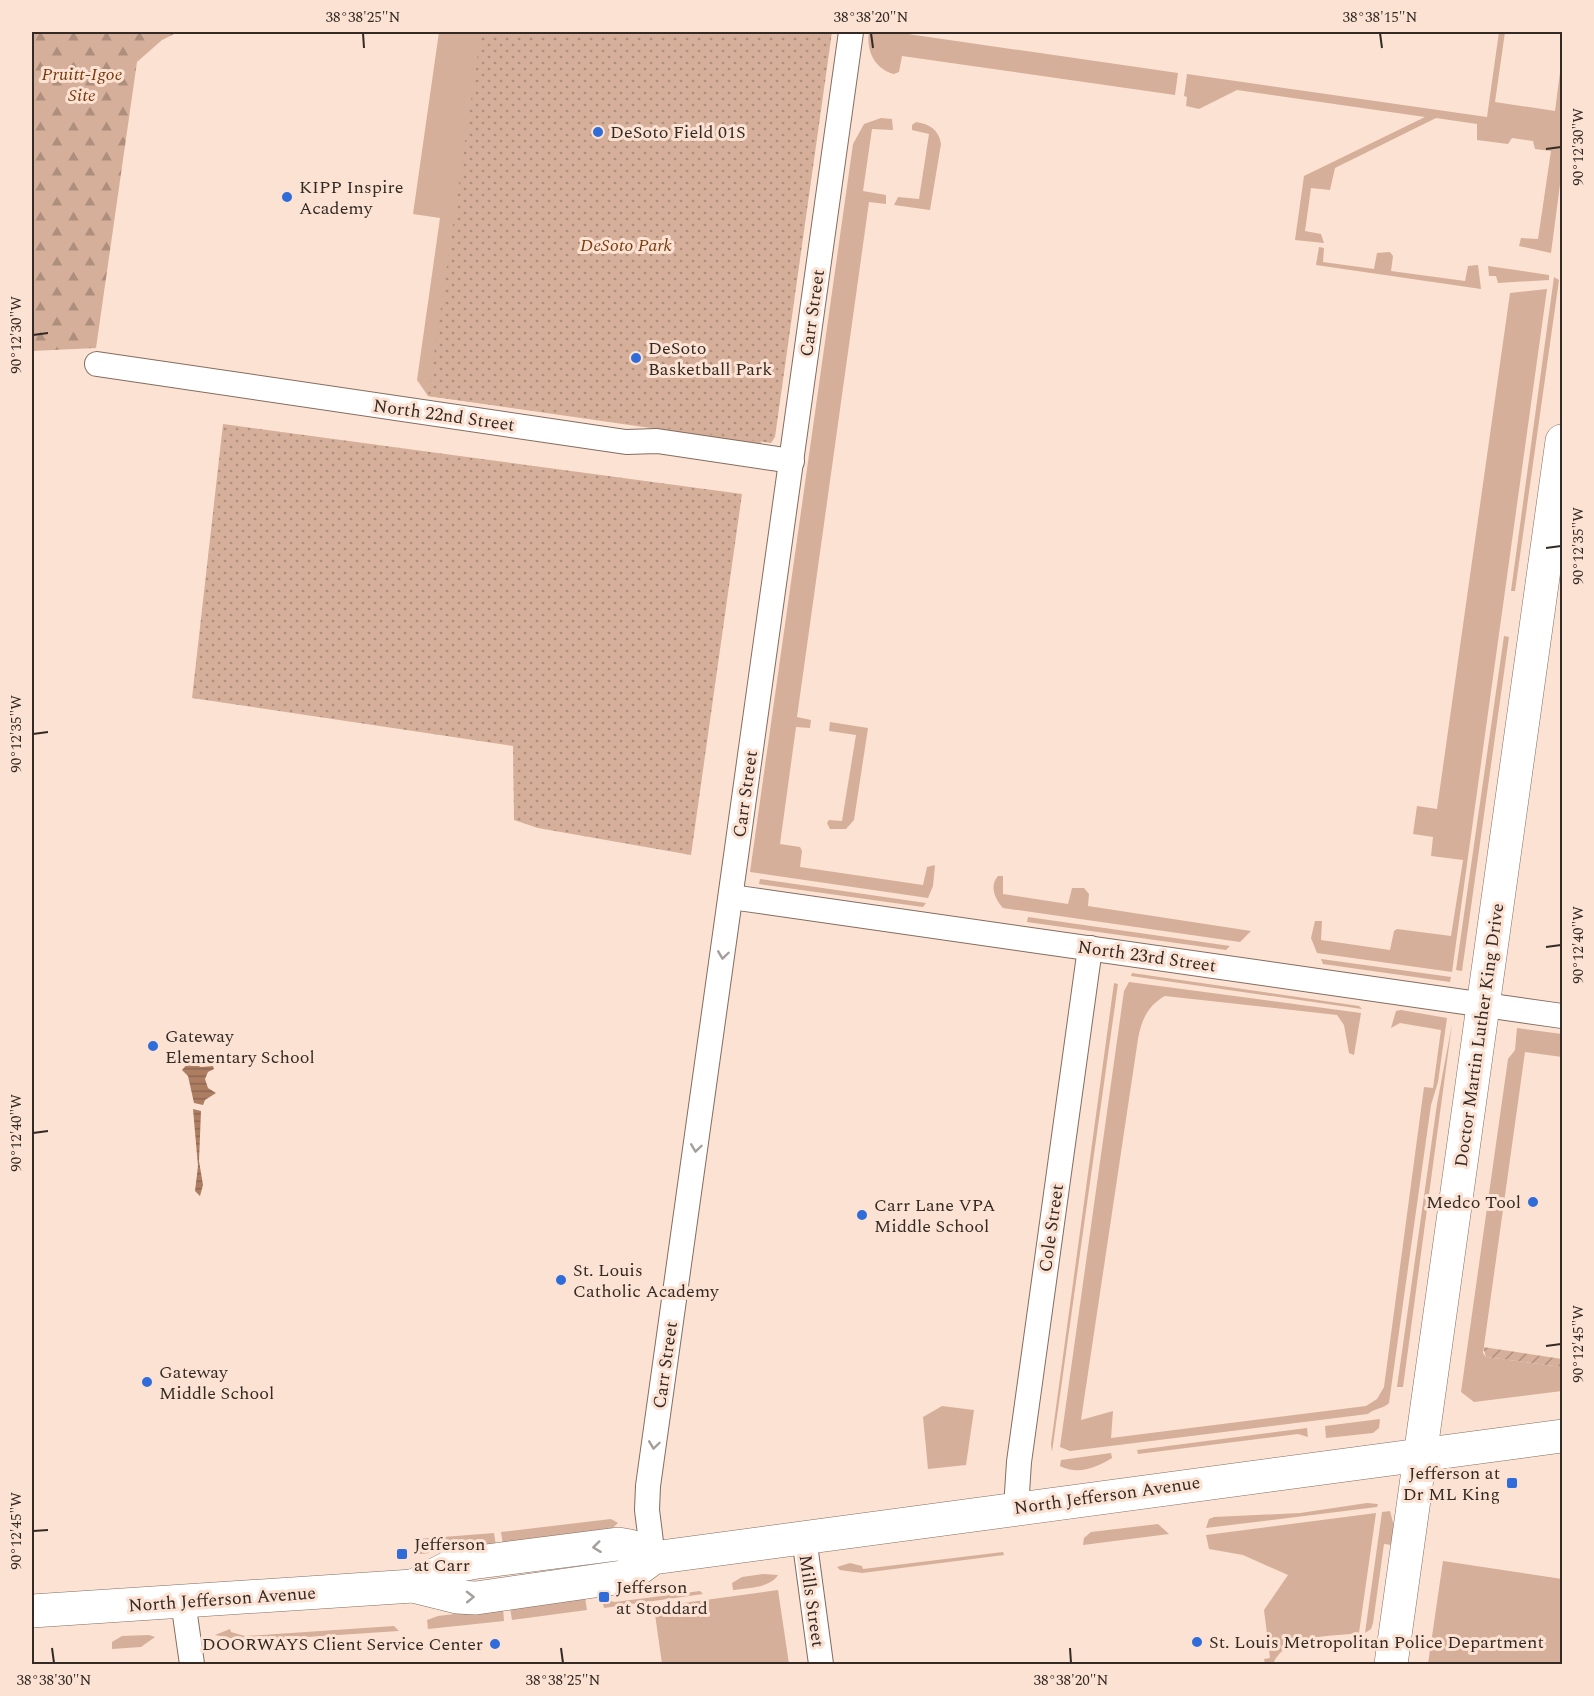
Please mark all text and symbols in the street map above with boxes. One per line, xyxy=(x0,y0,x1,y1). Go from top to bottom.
text: 38°38'25"N xyxy=(326,6,401,29)
text: 38°38'20"N xyxy=(834,6,909,29)
text: 38°38'15"N xyxy=(1343,6,1418,29)
park label: Pruitt-Igoe Site xyxy=(41,61,123,109)
text: 90°12'30"W xyxy=(1567,108,1590,186)
place label: DeSoto Field 01S xyxy=(610,119,746,146)
marker: DeSoto Field 01S xyxy=(591,125,605,139)
place label: KIPP Inspire Academy xyxy=(299,174,403,222)
marker: KIPP Inspire Academy xyxy=(280,190,294,204)
park label: DeSoto Park xyxy=(580,232,673,259)
street label: Carr Street xyxy=(793,268,832,358)
text: 90°12'30"W xyxy=(5,296,28,374)
place label: DeSoto Basketball Park xyxy=(648,335,772,383)
marker: DeSoto Basketball Park xyxy=(629,351,643,365)
street label: North 22nd Street xyxy=(371,392,517,439)
text: 90°12'35"W xyxy=(1567,507,1590,585)
text: 90°12'35"W xyxy=(5,695,28,773)
street label: Carr Street xyxy=(726,749,765,839)
street label: Doctor Martin Luther King Drive xyxy=(1448,901,1511,1169)
text: 90°12'40"W xyxy=(1567,906,1590,984)
street label: North 23rd Street xyxy=(1076,933,1218,980)
one-way arrow xyxy=(717,950,729,959)
place label: Gateway Elementary School xyxy=(165,1023,315,1071)
marker: Gateway Elementary School xyxy=(146,1039,160,1053)
text: 90°12'40"W xyxy=(5,1094,28,1172)
one-way arrow xyxy=(690,1143,702,1152)
street label: Cole Street xyxy=(1032,1182,1071,1274)
place label: Medco Tool xyxy=(1426,1189,1521,1216)
place label: Carr Lane VPA Middle School xyxy=(874,1192,995,1240)
marker: Medco Tool xyxy=(1526,1195,1540,1209)
marker: Carr Lane VPA Middle School xyxy=(855,1208,869,1222)
place label: St. Louis Catholic Academy xyxy=(573,1257,720,1305)
marker: St. Louis Catholic Academy xyxy=(554,1273,568,1287)
text: 90°12'45"W xyxy=(1567,1305,1590,1383)
street label: Carr Street xyxy=(646,1320,685,1410)
place label: Gateway Middle School xyxy=(159,1359,274,1407)
marker: Gateway Middle School xyxy=(140,1375,154,1389)
one-way arrow xyxy=(648,1440,660,1449)
place label: Jefferson at Dr ML King xyxy=(1403,1460,1500,1508)
street label: North Jefferson Avenue xyxy=(1012,1469,1202,1522)
marker: Jefferson at Dr ML King xyxy=(1505,1476,1519,1490)
text: 90°12'45"W xyxy=(5,1492,28,1570)
place label: Jefferson at Carr xyxy=(414,1531,486,1579)
one-way arrow xyxy=(593,1540,602,1552)
marker: Jefferson at Carr xyxy=(395,1547,409,1561)
street label: Mills Street xyxy=(792,1553,831,1649)
place label: Jefferson at Stoddard xyxy=(616,1574,708,1622)
street label: North Jefferson Avenue xyxy=(127,1579,317,1620)
marker: Jefferson at Stoddard xyxy=(597,1590,611,1604)
one-way arrow xyxy=(465,1591,474,1603)
place label: St. Louis Metropolitan Police Department xyxy=(1209,1629,1544,1656)
place label: DOORWAYS Client Service Center xyxy=(202,1631,483,1658)
marker: St. Louis Metropolitan Police Department xyxy=(1190,1635,1204,1649)
marker: DOORWAYS Client Service Center xyxy=(488,1637,502,1651)
text: 38°38'30"N xyxy=(17,1669,92,1692)
text: 38°38'25"N xyxy=(526,1669,601,1692)
text: 38°38'20"N xyxy=(1034,1669,1109,1692)

